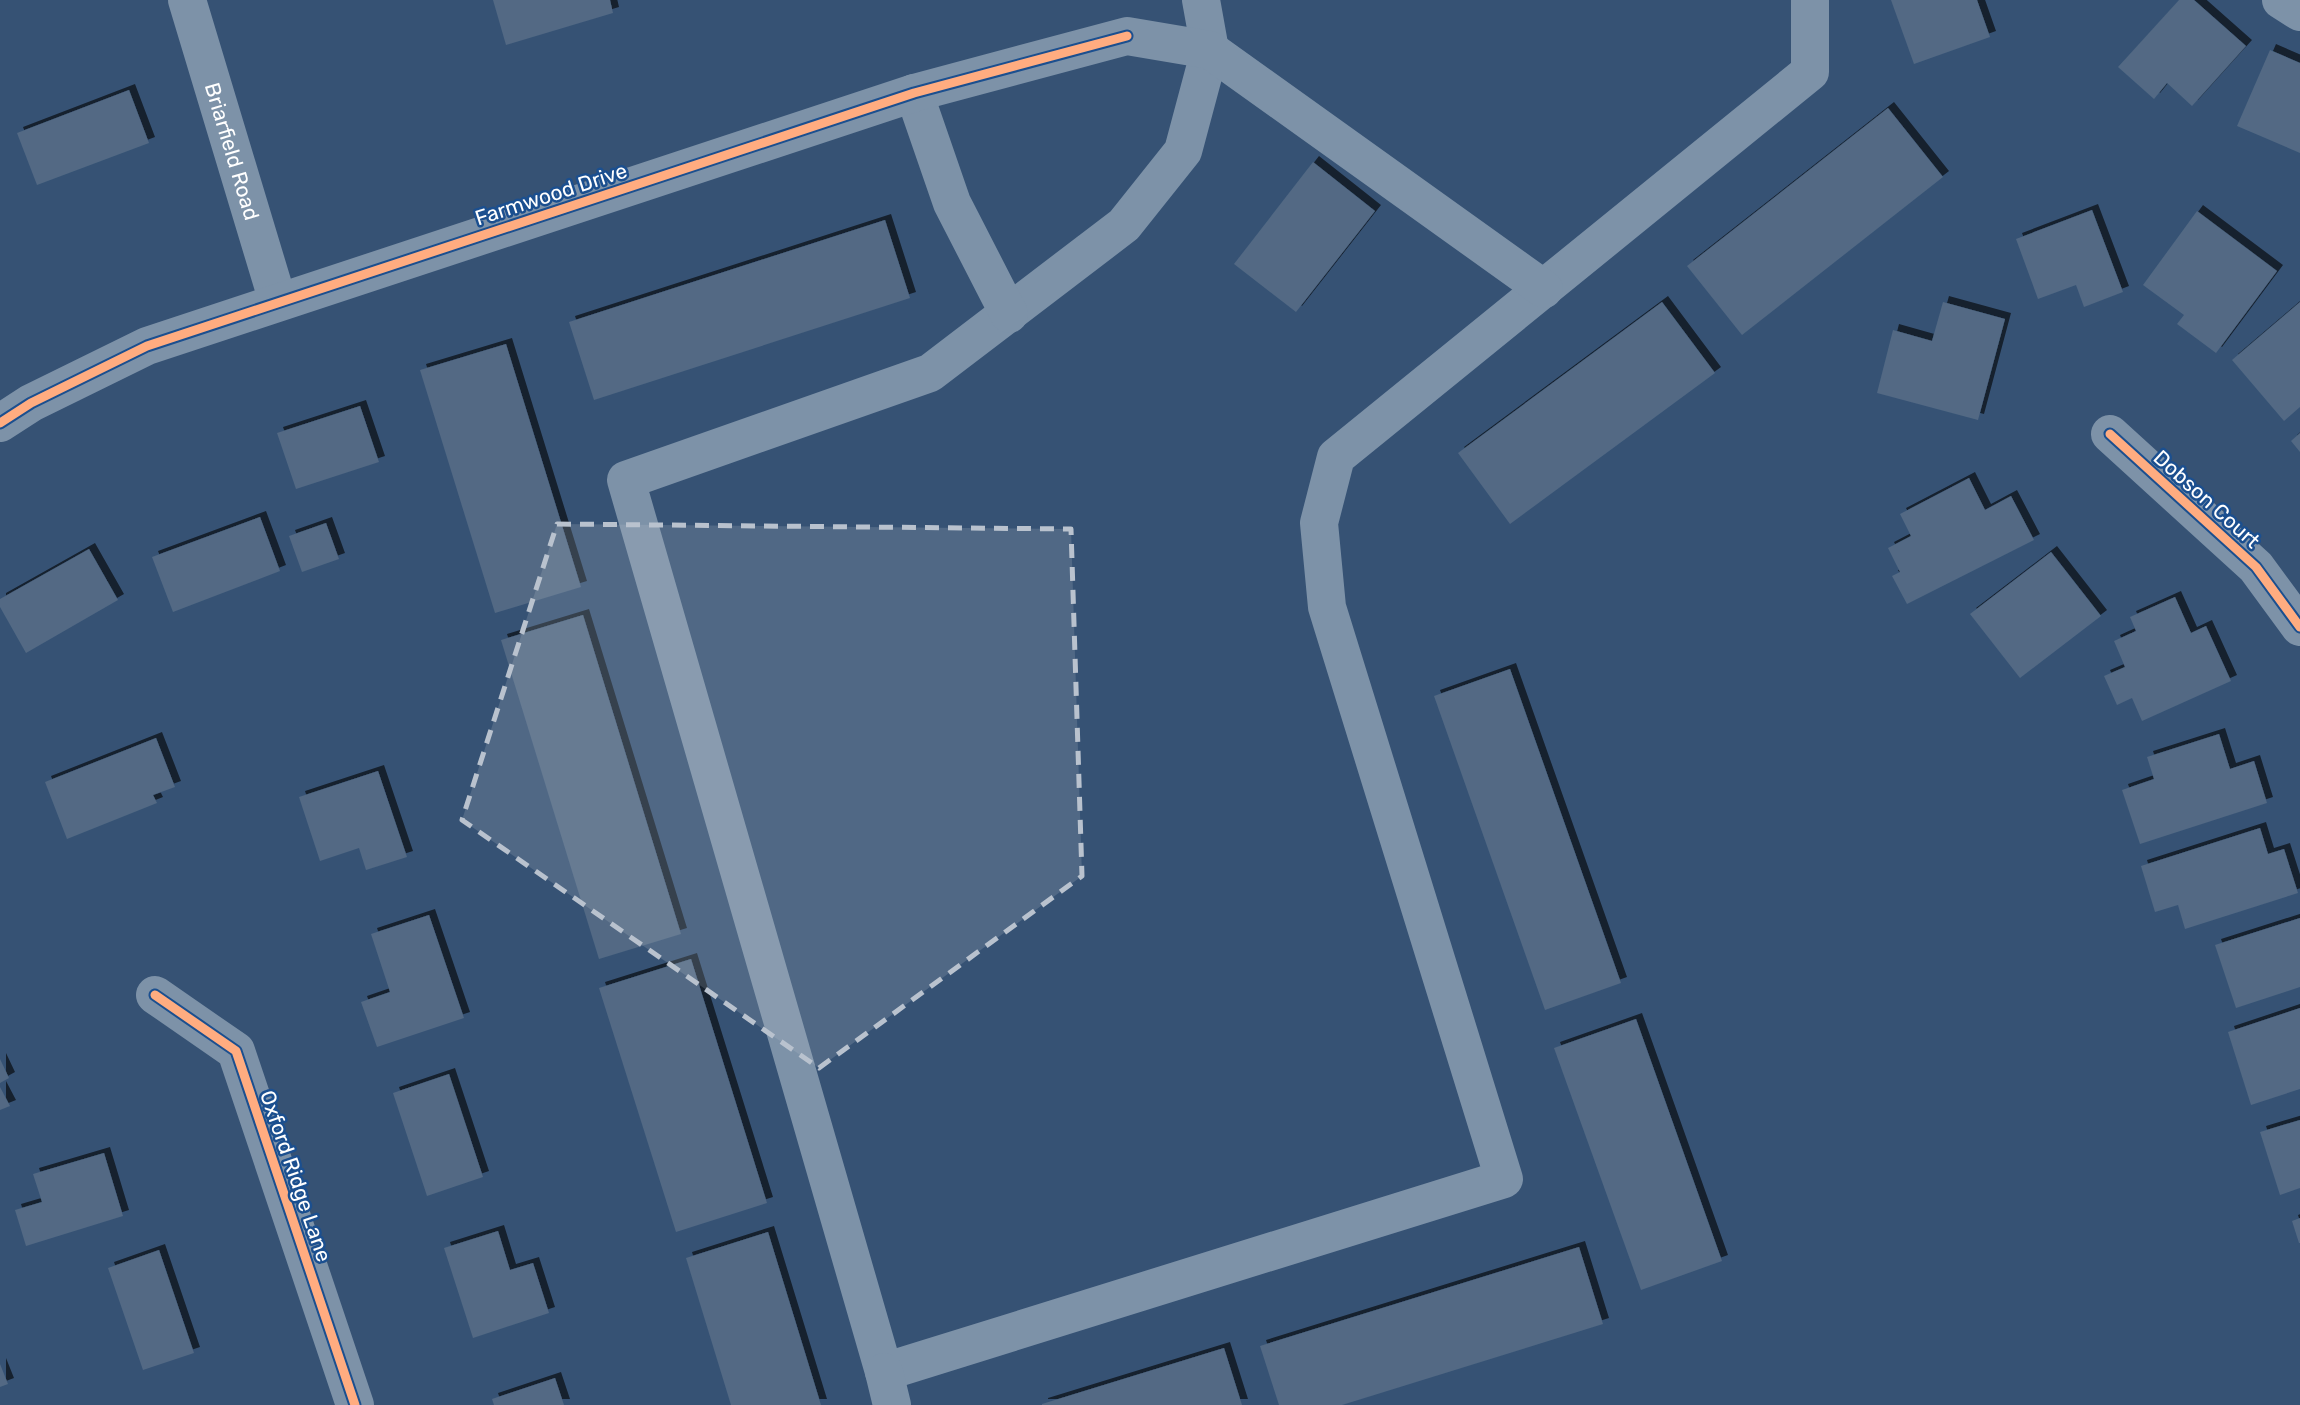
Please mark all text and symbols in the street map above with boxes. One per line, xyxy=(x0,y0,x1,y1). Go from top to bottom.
street label: Briarfield Road xyxy=(200,79,265,223)
street label: Farmwood Drive xyxy=(472,158,630,230)
street label: Dobson Court xyxy=(2149,445,2265,553)
street label: Oxford Ridge Lane xyxy=(255,1087,337,1265)

